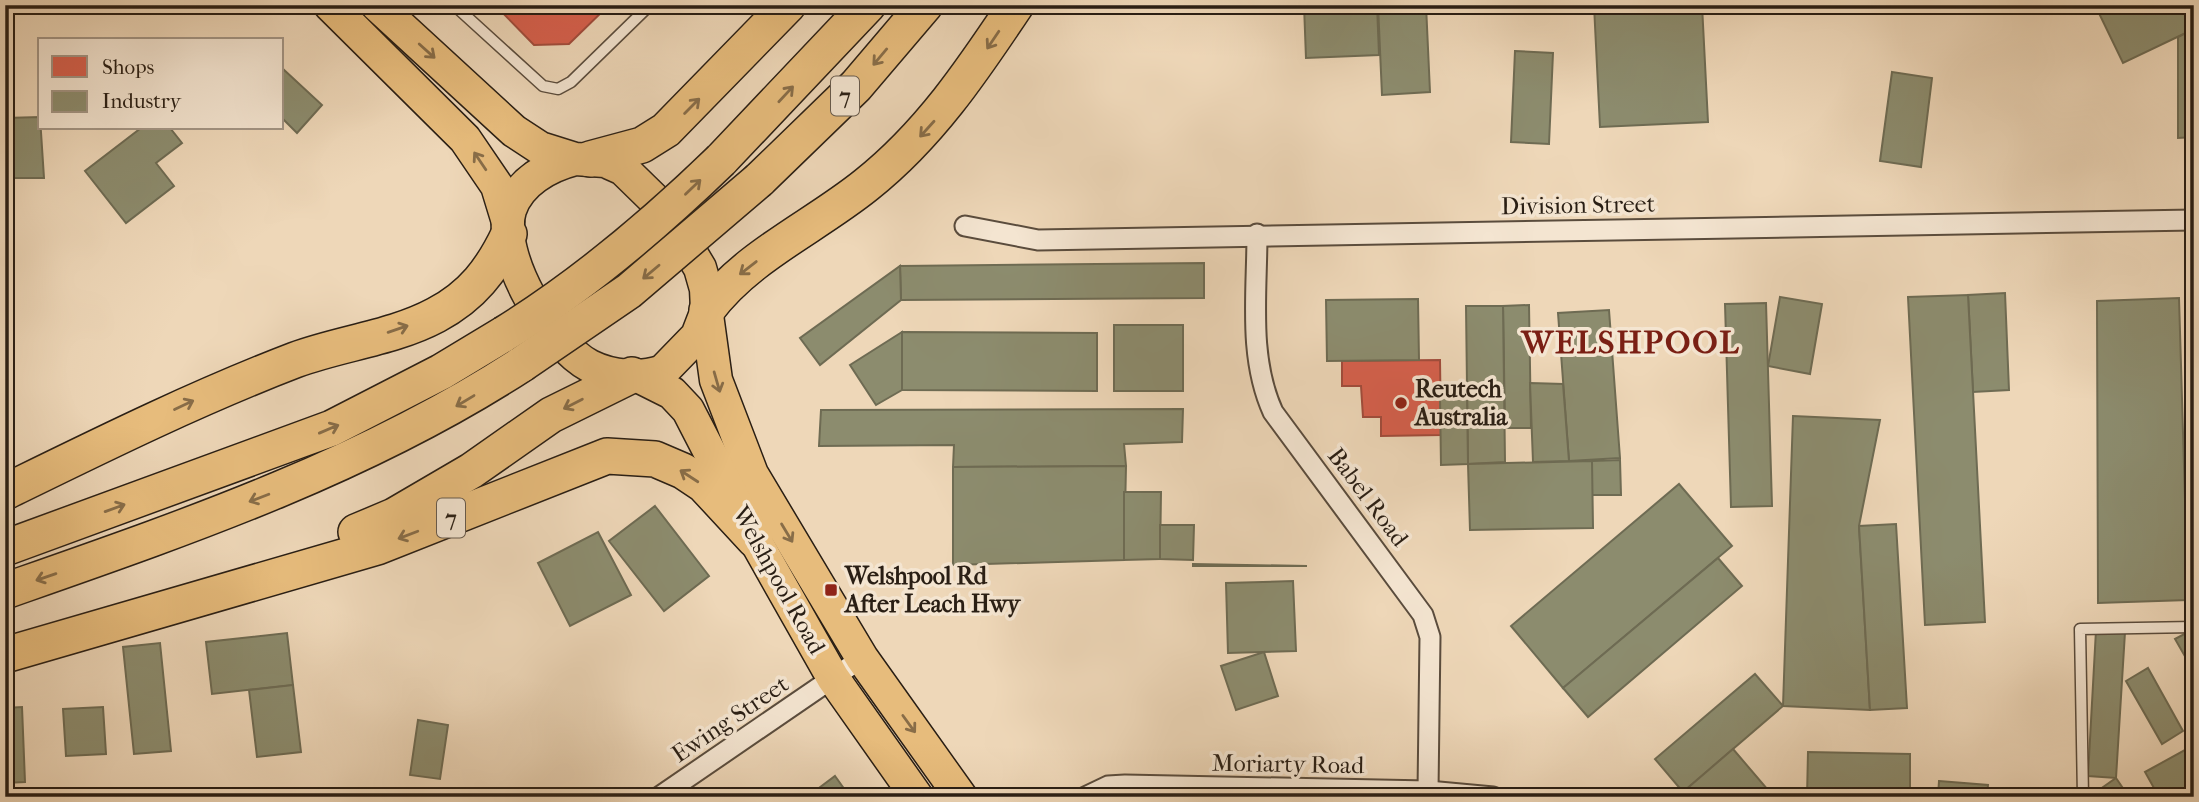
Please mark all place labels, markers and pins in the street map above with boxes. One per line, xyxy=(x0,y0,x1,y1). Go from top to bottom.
place label: Reutech Australia xyxy=(1413,375,1508,431)
marker: Reutech Australia xyxy=(1393,395,1409,411)
place label: Welshpool Rd After Leach Hwy xyxy=(843,562,1021,618)
marker: Welshpool Rd After Leach Hwy xyxy=(823,582,839,598)

